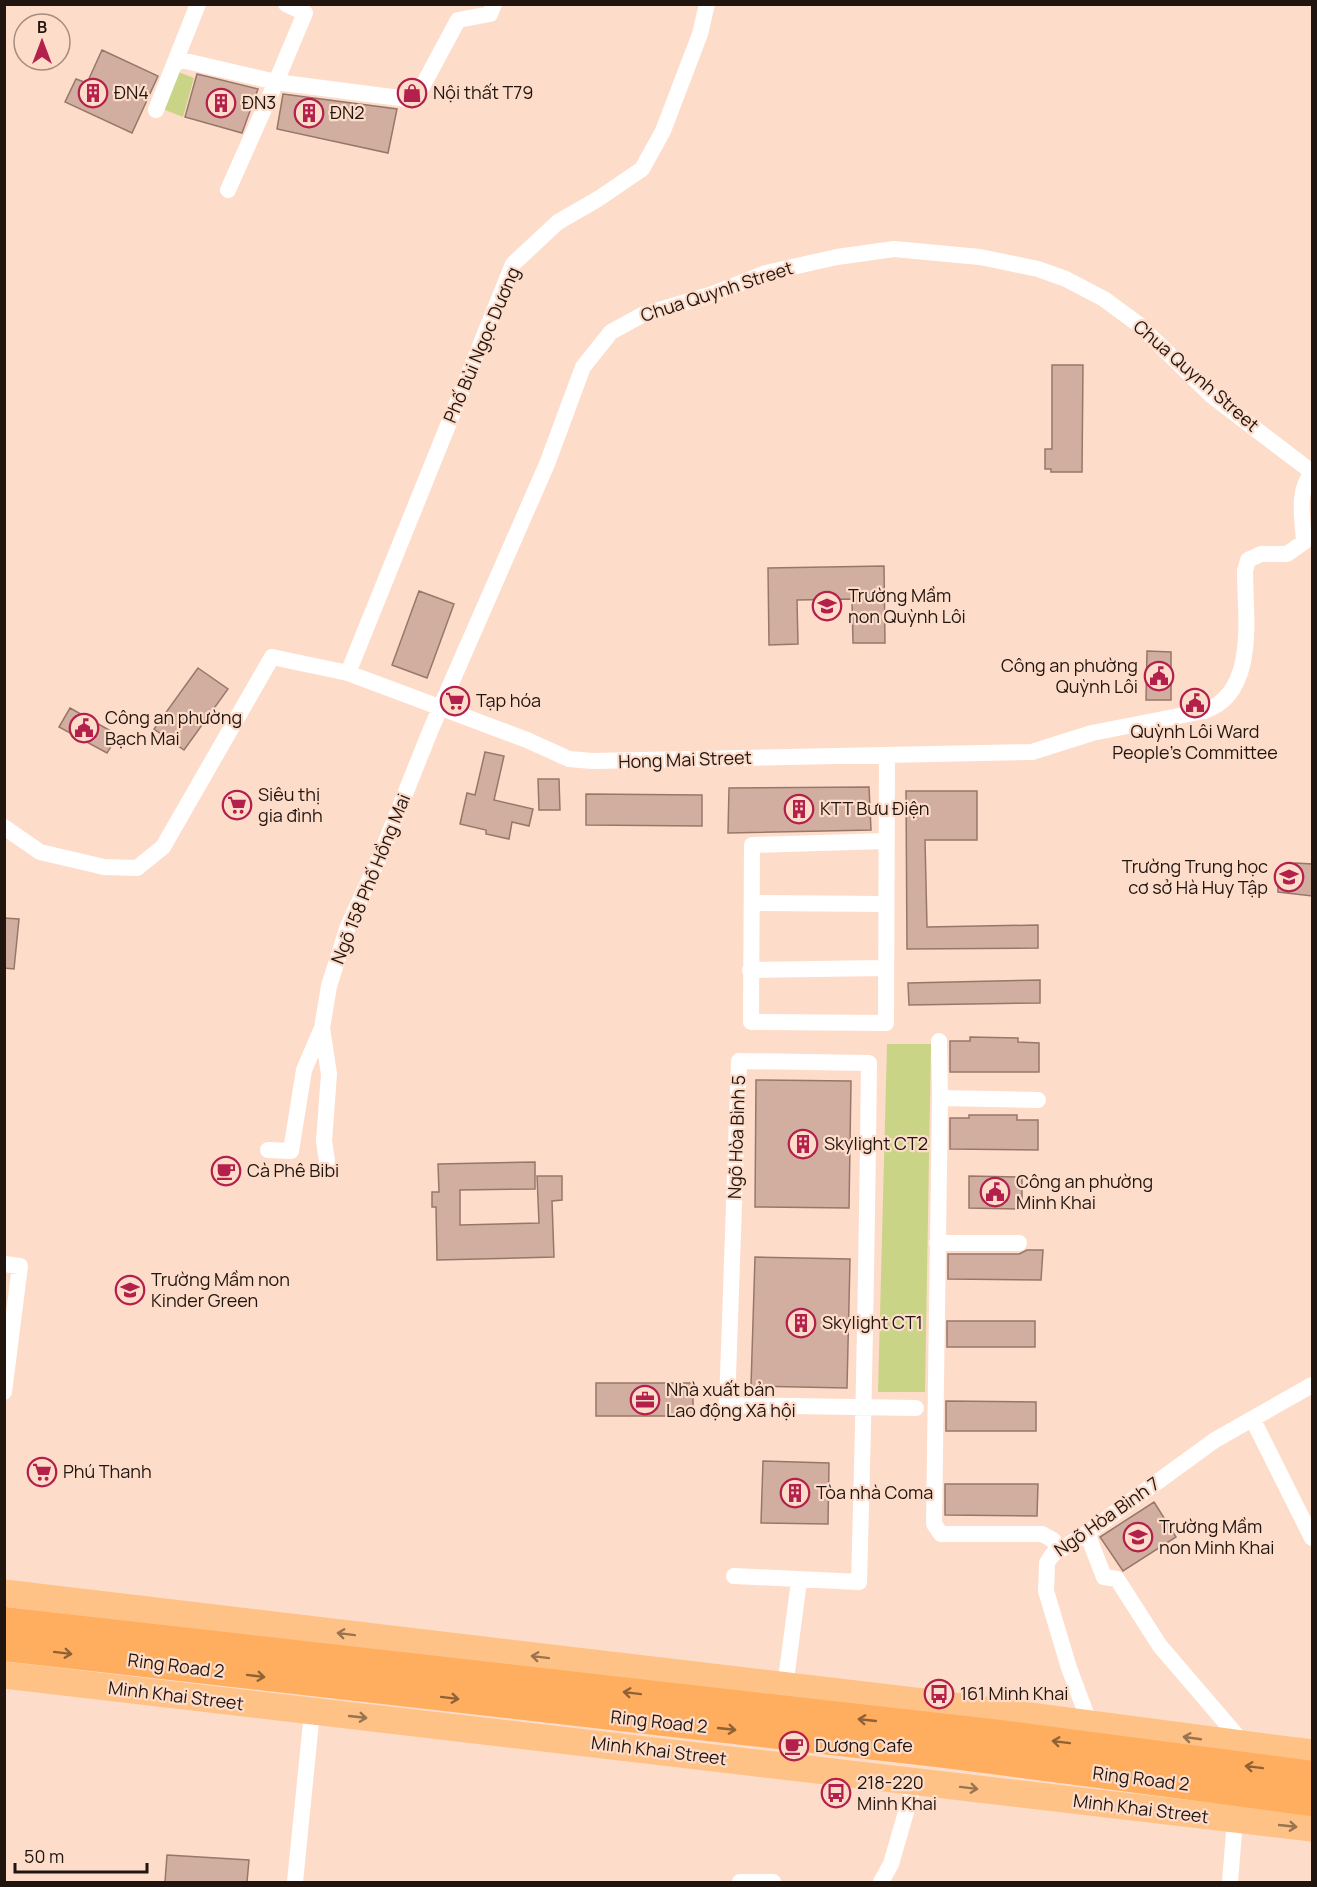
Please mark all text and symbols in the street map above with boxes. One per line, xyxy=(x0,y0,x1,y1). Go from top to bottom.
north arrow xyxy=(12,12,72,72)
text: B xyxy=(37,16,47,38)
building icon: ĐN4 xyxy=(77,77,109,109)
shop icon: Nội thất T79 xyxy=(396,77,428,109)
place label: ĐN4 xyxy=(114,80,149,104)
place label: Nội thất T79 xyxy=(433,80,533,104)
building icon: ĐN3 xyxy=(205,87,237,119)
place label: ĐN3 xyxy=(242,90,276,114)
building icon: ĐN2 xyxy=(293,97,325,129)
place label: ĐN2 xyxy=(330,100,365,124)
street label: Chua Quynh Street xyxy=(637,255,796,327)
street label: Phố Bùi Ngọc Dương xyxy=(437,263,525,426)
street label: Chua Quynh Street xyxy=(1129,314,1265,436)
place label: Trường Mầm non Quỳnh Lôi xyxy=(848,583,966,628)
school or university icon: Trường Mầm non Quỳnh Lôi xyxy=(811,590,843,622)
place label: Công an phường Quỳnh Lôi xyxy=(1001,653,1138,698)
public building icon: Công an phường Quỳnh Lôi xyxy=(1143,660,1175,692)
supermarket icon: Tạp hóa xyxy=(439,685,471,717)
public building icon: Quỳnh Lôi Ward People's Committee xyxy=(1179,687,1211,719)
place label: Tạp hóa xyxy=(476,688,541,712)
place label: Công an phường Bạch Mai xyxy=(105,705,242,750)
public building icon: Công an phường Bạch Mai xyxy=(68,712,100,744)
place label: Quỳnh Lôi Ward People's Committee xyxy=(1112,719,1278,764)
street label: Hong Mai Street xyxy=(618,745,752,773)
place label: Siêu thị gia đình xyxy=(258,782,323,827)
supermarket icon: Siêu thị gia đình xyxy=(221,789,253,821)
street label: Ngõ 158 Phố Hồng Mai xyxy=(325,790,415,967)
building icon: KTT Bưu Điện xyxy=(783,793,815,825)
place label: KTT Bưu Điện xyxy=(820,796,929,820)
place label: Trường Trung học cơ sở Hà Huy Tập xyxy=(1122,854,1268,899)
school or university icon: Trường Trung học cơ sở Hà Huy Tập xyxy=(1273,861,1305,893)
street label: Ngõ Hòa Bình 5 xyxy=(722,1074,750,1200)
building icon: Skylight CT2 xyxy=(787,1128,819,1160)
place label: Skylight CT2 xyxy=(824,1131,928,1155)
cafe icon: Cà Phê Bibi xyxy=(210,1155,242,1187)
place label: Cà Phê Bibi xyxy=(247,1158,339,1182)
place label: Công an phường Minh Khai xyxy=(1016,1169,1153,1214)
public building icon: Công an phường Minh Khai xyxy=(979,1176,1011,1208)
place label: Trường Mầm non Kinder Green xyxy=(151,1267,290,1312)
school or university icon: Trường Mầm non Kinder Green xyxy=(114,1274,146,1306)
building icon: Skylight CT1 xyxy=(785,1307,817,1339)
place label: Skylight CT1 xyxy=(822,1310,923,1334)
place label: Nhà xuất bản Lao động Xã hội xyxy=(666,1377,796,1422)
office icon: Nhà xuất bản Lao động Xã hội xyxy=(629,1384,661,1416)
supermarket icon: Phú Thanh xyxy=(26,1456,58,1488)
place label: Phú Thanh xyxy=(63,1459,152,1483)
street label: Ngõ Hòa Bình 7 xyxy=(1049,1471,1164,1561)
building icon: Tòa nhà Coma xyxy=(779,1477,811,1509)
place label: Tòa nhà Coma xyxy=(816,1480,933,1504)
place label: Trường Mầm non Minh Khai xyxy=(1159,1514,1274,1559)
school or university icon: Trường Mầm non Minh Khai xyxy=(1122,1521,1154,1553)
one-way arrow xyxy=(337,1628,356,1639)
street label: Ring Road 2 xyxy=(127,1647,226,1683)
one-way arrow xyxy=(52,1648,72,1659)
one-way arrow xyxy=(530,1652,550,1663)
one-way arrow xyxy=(246,1670,266,1681)
street label: Minh Khai Street xyxy=(107,1675,245,1715)
bus stop icon: 161 Minh Khai xyxy=(923,1678,955,1710)
place label: 161 Minh Khai xyxy=(960,1681,1068,1705)
one-way arrow xyxy=(623,1687,642,1698)
one-way arrow xyxy=(440,1693,459,1704)
street label: Ring Road 2 xyxy=(610,1704,709,1738)
one-way arrow xyxy=(348,1711,368,1722)
one-way arrow xyxy=(858,1714,878,1725)
one-way arrow xyxy=(717,1724,737,1735)
street label: Minh Khai Street xyxy=(590,1730,728,1770)
cafe icon: Dương Cafe xyxy=(778,1730,810,1762)
one-way arrow xyxy=(1182,1732,1202,1743)
place label: Dương Cafe xyxy=(815,1733,913,1757)
one-way arrow xyxy=(1052,1737,1071,1748)
street label: Ring Road 2 xyxy=(1092,1760,1191,1796)
one-way arrow xyxy=(1245,1762,1265,1773)
place label: 218-220 Minh Khai xyxy=(857,1770,937,1815)
bus stop icon: 218-220 Minh Khai xyxy=(820,1777,852,1809)
one-way arrow xyxy=(959,1783,979,1794)
street label: Minh Khai Street xyxy=(1072,1788,1210,1828)
one-way arrow xyxy=(1277,1820,1297,1831)
scale bar xyxy=(15,1836,147,1874)
text: 50 m xyxy=(24,1844,64,1868)

